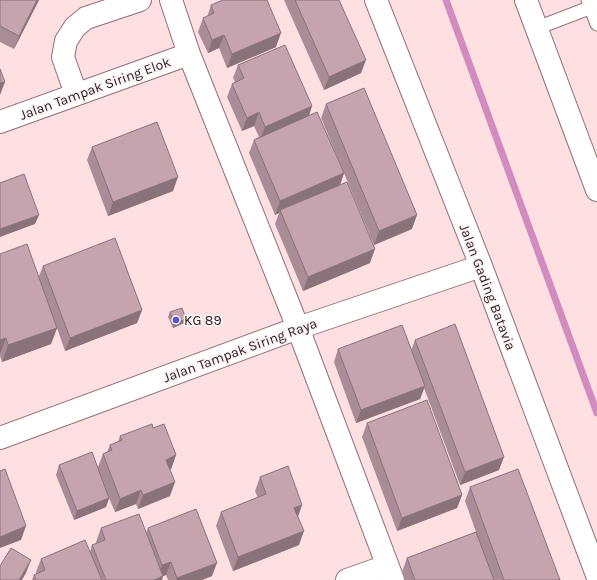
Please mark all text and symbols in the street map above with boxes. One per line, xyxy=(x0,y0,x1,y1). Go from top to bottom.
street label: Jalan Tampak Siring Elok xyxy=(17,53,173,124)
street label: Jalan Gading Batavia xyxy=(456,222,519,353)
place label: KG 89 xyxy=(184,312,222,329)
street label: Jalan Tampak Siring Raya xyxy=(161,315,319,386)
marker: KG 89 xyxy=(171,315,181,325)

